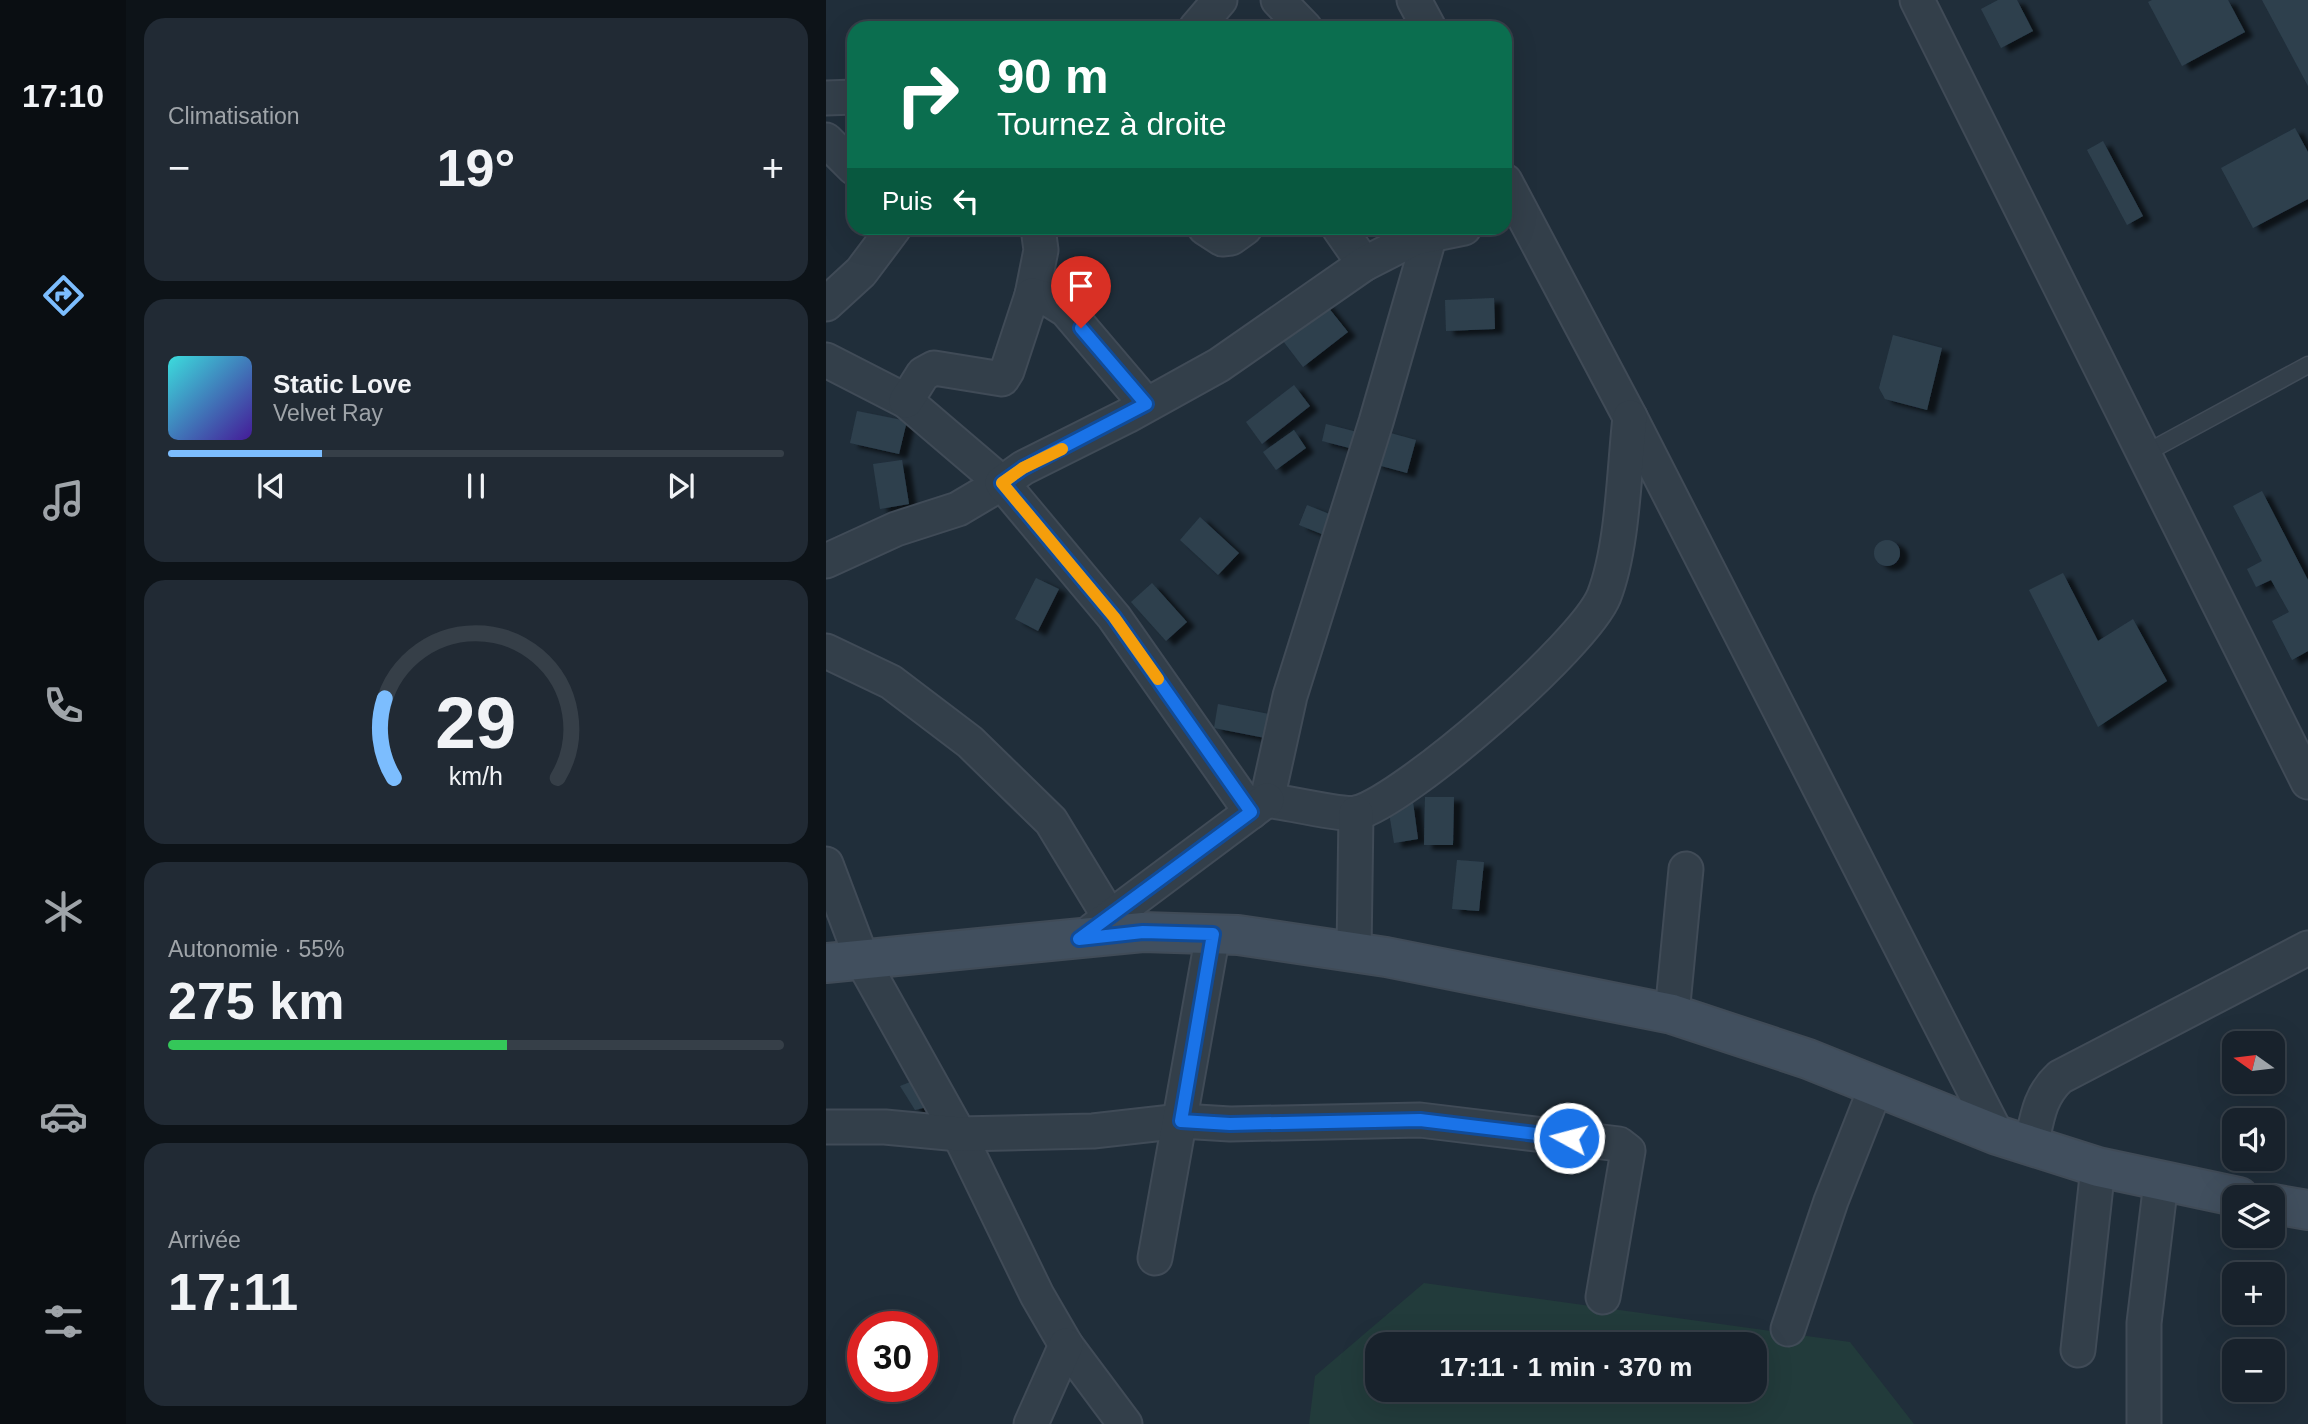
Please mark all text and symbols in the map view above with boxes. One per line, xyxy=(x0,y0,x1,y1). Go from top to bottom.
icon: right xyxy=(882,49,973,140)
text: 90 m xyxy=(997,49,1109,103)
text: 17:10 xyxy=(22,78,104,114)
text: Climatisation xyxy=(168,103,300,129)
text: Tournez à droite xyxy=(997,106,1226,142)
text: 19° xyxy=(437,139,515,197)
text: − xyxy=(168,147,190,189)
text: + xyxy=(762,147,784,189)
icon: left xyxy=(947,182,985,220)
text: Puis xyxy=(882,186,933,216)
pin xyxy=(1051,256,1111,328)
icon: arrive xyxy=(1062,267,1100,305)
icon: directions xyxy=(39,271,88,320)
text: Static Love xyxy=(273,369,412,399)
text: Velvet Ray xyxy=(273,400,383,426)
icon: previous xyxy=(252,467,290,505)
icon: pause xyxy=(457,467,495,505)
icon: next xyxy=(662,467,700,505)
icon: music xyxy=(39,476,88,525)
icon: phone xyxy=(39,681,88,730)
text: 29 xyxy=(436,682,516,763)
text: km/h xyxy=(449,762,503,790)
icon: climate xyxy=(39,887,88,936)
text: Autonomie · 55% xyxy=(168,936,344,962)
text: 275 km xyxy=(168,972,344,1030)
north arrow xyxy=(2222,1031,2286,1094)
map controls xyxy=(2222,1031,2285,1402)
icon: car xyxy=(39,1092,88,1141)
position arrow xyxy=(1532,1101,1606,1175)
button: sound xyxy=(2222,1108,2285,1171)
button: layers xyxy=(2222,1185,2285,1248)
text: Arrivée xyxy=(168,1227,241,1253)
button: + xyxy=(2222,1262,2285,1325)
text: 17:11 xyxy=(168,1263,298,1321)
icon: filters xyxy=(39,1297,88,1346)
speed limit sign: 30 xyxy=(847,1311,938,1402)
button: − xyxy=(2222,1339,2285,1402)
text: 17:11 · 1 min · 370 m xyxy=(1440,1352,1692,1382)

